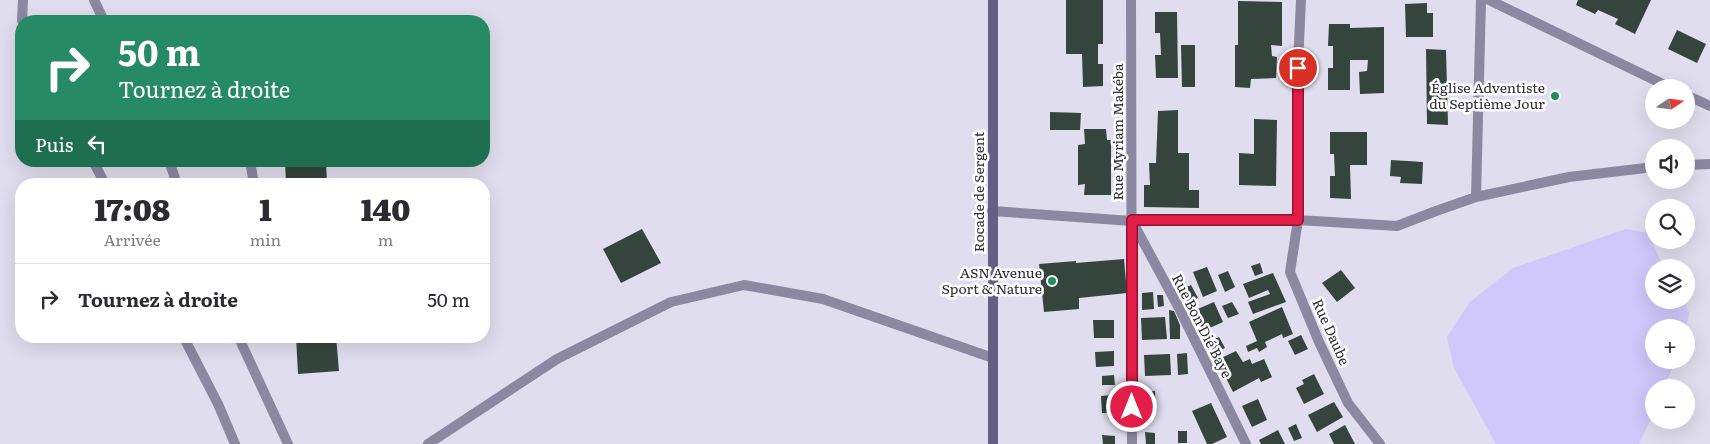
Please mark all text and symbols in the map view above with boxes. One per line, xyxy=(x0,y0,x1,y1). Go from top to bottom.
text: 50 m xyxy=(118,25,201,77)
icon: right xyxy=(35,35,100,100)
pin xyxy=(1277,47,1319,89)
icon: arrive xyxy=(1284,54,1312,82)
street label: Rue Myriam Makéba xyxy=(1107,63,1127,201)
text: Tournez à droite xyxy=(118,72,290,105)
place label: Église Adventiste du Septième Jour xyxy=(1429,77,1545,113)
north arrow xyxy=(1645,79,1695,129)
map controls xyxy=(1645,79,1695,429)
marker: Église Adventiste du Septième Jour xyxy=(1549,90,1561,102)
text: Puis xyxy=(35,130,73,158)
icon: left xyxy=(83,130,111,158)
street label: Rocade de Sergent xyxy=(968,131,988,252)
button: sound xyxy=(1645,139,1695,189)
text: 17:08 xyxy=(95,186,170,230)
text: 1 xyxy=(259,186,272,230)
text: 140 xyxy=(361,186,410,230)
button: search xyxy=(1645,199,1695,249)
text: Arrivée xyxy=(104,227,161,251)
text: min xyxy=(250,227,281,251)
text: m xyxy=(378,227,393,251)
button: layers xyxy=(1645,259,1695,309)
place label: ASN Avenue Sport & Nature xyxy=(941,262,1042,298)
street label: Rue Bon Dié Baye xyxy=(1168,270,1238,381)
marker: ASN Avenue Sport & Nature xyxy=(1046,275,1058,287)
icon: right xyxy=(35,285,63,313)
text: Tournez à droite xyxy=(78,285,238,313)
text: 50 m xyxy=(427,285,470,313)
street label: Rue Daube xyxy=(1308,295,1355,368)
button: + xyxy=(1645,319,1695,369)
button: − xyxy=(1645,379,1695,429)
position arrow xyxy=(1105,380,1157,432)

